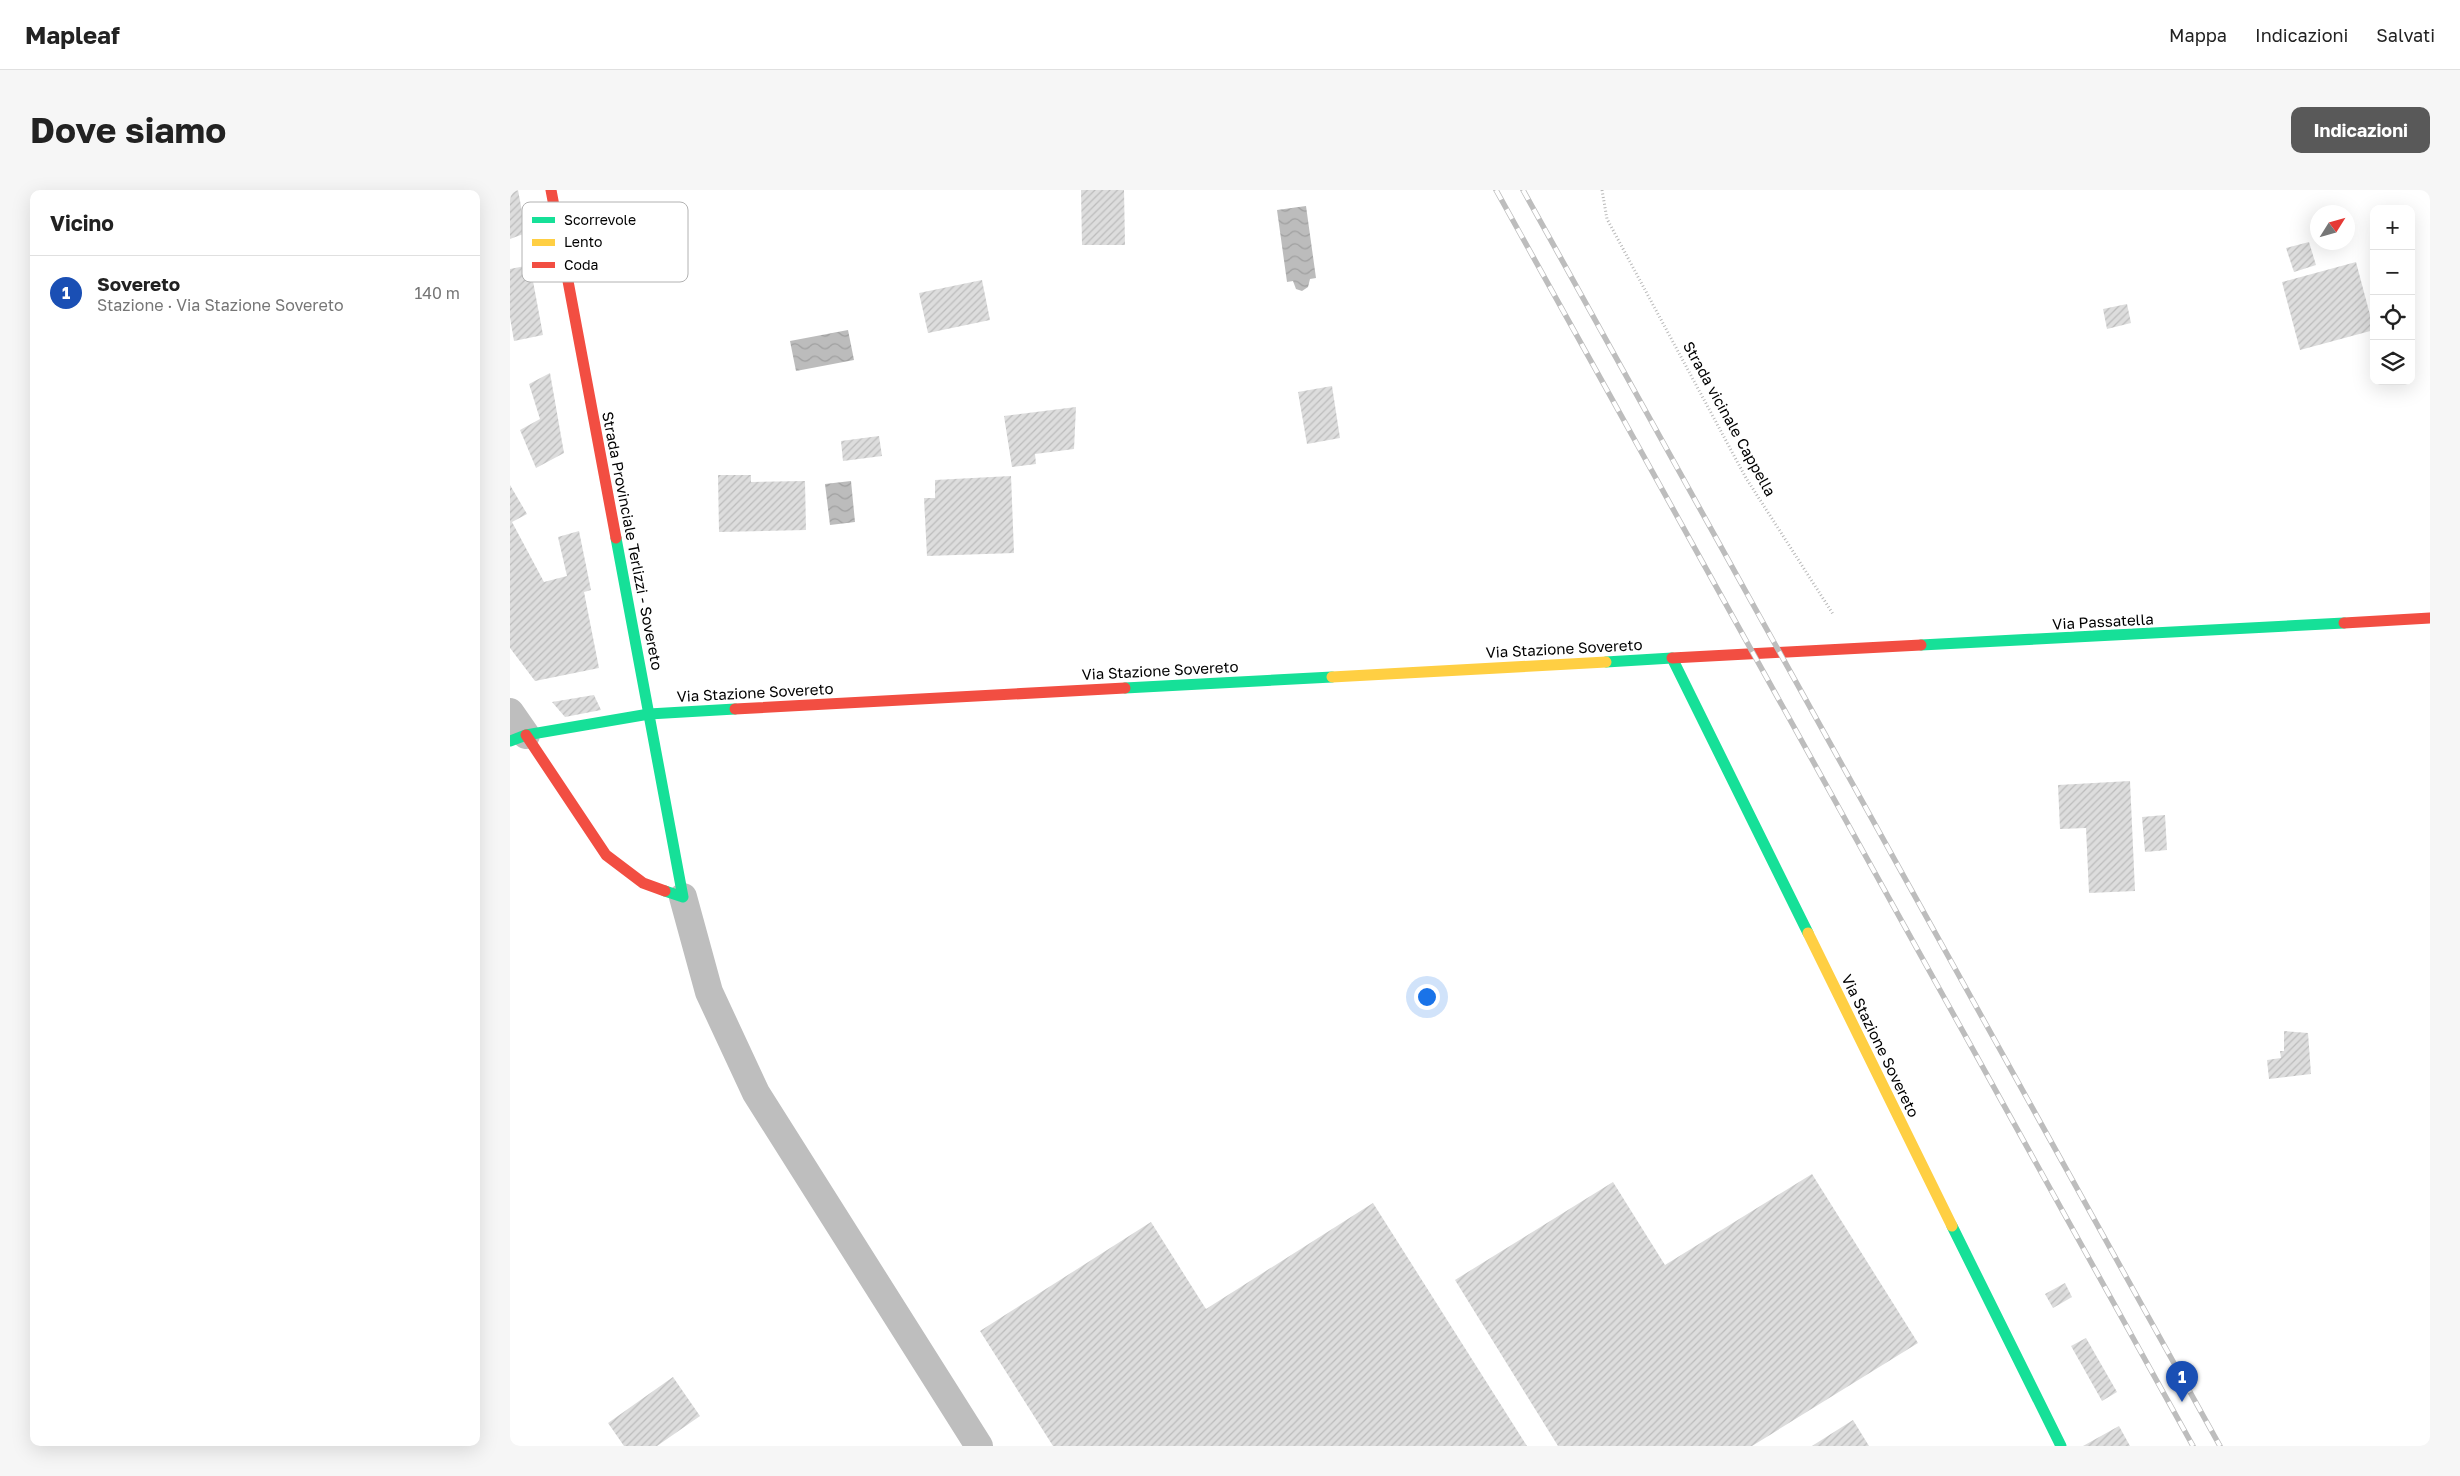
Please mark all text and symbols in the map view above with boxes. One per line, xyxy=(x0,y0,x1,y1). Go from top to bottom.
text: Mapleaf xyxy=(25,20,120,49)
text: Mappa xyxy=(2169,24,2227,46)
text: Indicazioni xyxy=(2255,24,2348,46)
text: Salvati xyxy=(2376,24,2435,46)
button: Indicazioni xyxy=(2291,107,2430,153)
text: Dove siamo xyxy=(30,109,226,151)
legend xyxy=(522,202,688,282)
north arrow xyxy=(2310,205,2355,250)
map controls xyxy=(2370,205,2415,385)
button: + xyxy=(2370,205,2415,250)
text: Vicino xyxy=(50,210,114,236)
text: Scorrevole xyxy=(564,211,636,228)
text: Lento xyxy=(564,233,602,250)
button: − xyxy=(2370,250,2415,295)
text: Coda xyxy=(564,256,598,273)
text: Sovereto xyxy=(97,272,180,295)
text: 1 xyxy=(62,283,70,303)
text: 140 m xyxy=(414,283,460,303)
text: Stazione · Via Stazione Sovereto xyxy=(97,295,344,315)
button: locate xyxy=(2370,295,2415,340)
street label: Strada vicinale Cappella xyxy=(1680,338,1780,499)
button: layers xyxy=(2370,340,2415,385)
street label: Strada Provinciale Terlizzi - Sovereto xyxy=(599,410,667,672)
street label: Via Passatella xyxy=(2052,609,2154,633)
street label: Via Stazione Sovereto xyxy=(1485,635,1643,661)
street label: Via Stazione Sovereto xyxy=(1081,657,1239,683)
street label: Via Stazione Sovereto xyxy=(676,679,834,705)
street label: Via Stazione Sovereto xyxy=(1838,971,1923,1120)
your location xyxy=(1414,984,1440,1010)
pin: 1 xyxy=(2166,1361,2198,1402)

